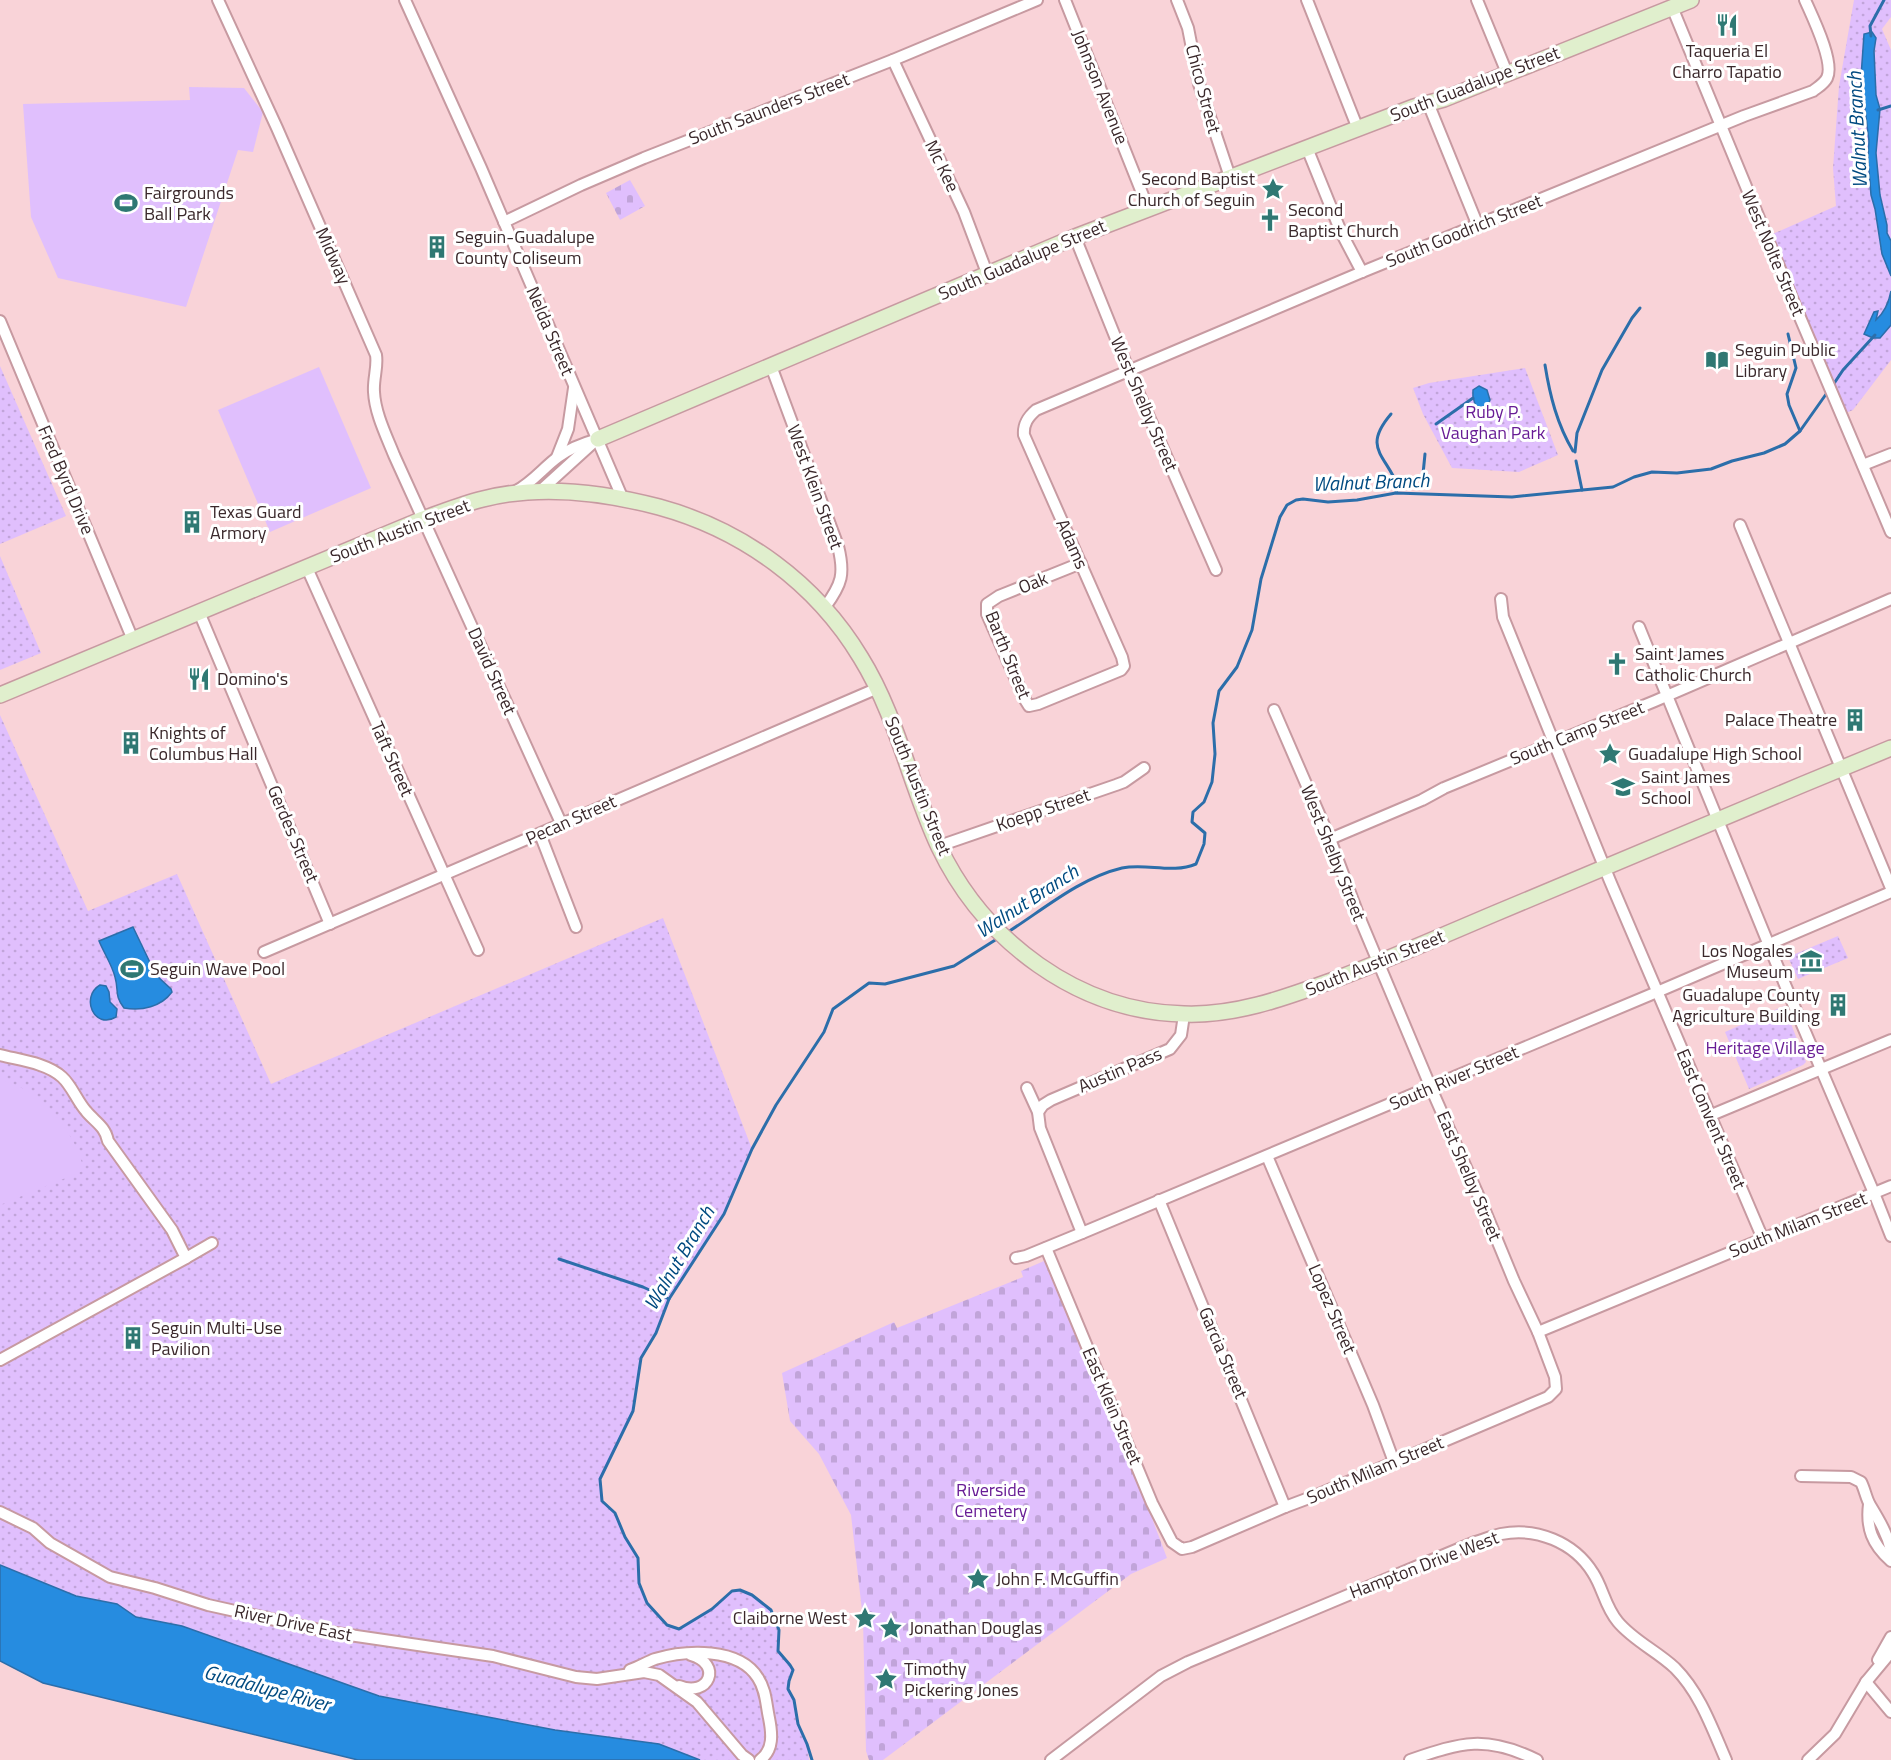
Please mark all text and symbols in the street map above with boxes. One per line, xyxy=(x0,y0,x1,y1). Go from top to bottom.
restaurant icon: Taqueria El Charro Tapatio xyxy=(1714,12,1740,38)
street label: Johnson Avenue xyxy=(1065,25,1136,148)
place label: Taqueria El Charro Tapatio xyxy=(1672,37,1782,85)
street label: South Guadalupe Street xyxy=(1386,39,1564,128)
street label: Chico Street xyxy=(1179,41,1228,137)
street label: South Saunders Street xyxy=(684,65,854,152)
water label: Walnut Branch xyxy=(1838,70,1875,189)
street label: Mc Kee xyxy=(918,135,967,196)
place label: Second Baptist Church of Seguin xyxy=(1128,165,1256,213)
place icon: Second Baptist Church of Seguin xyxy=(1260,176,1286,202)
place label: Fairgrounds Ball Park xyxy=(144,179,234,227)
street label: West Nolte Street xyxy=(1735,185,1812,321)
street label: South Goodrich Street xyxy=(1382,187,1547,274)
sports icon: Fairgrounds Ball Park xyxy=(113,190,139,216)
place label: Second Baptist Church xyxy=(1288,196,1399,244)
church icon: Second Baptist Church xyxy=(1257,207,1283,233)
street label: South Guadalupe Street xyxy=(934,212,1110,307)
street label: Midway xyxy=(309,223,358,289)
place label: Seguin-Guadalupe County Coliseum xyxy=(455,223,595,271)
building icon: Seguin-Guadalupe County Coliseum xyxy=(424,234,450,260)
street label: Nelda Street xyxy=(520,282,582,380)
street label: West Shelby Street xyxy=(1104,332,1185,476)
place label: Seguin Public Library xyxy=(1735,336,1836,384)
library icon: Seguin Public Library xyxy=(1704,347,1730,373)
park label: Ruby P. Vaughan Park xyxy=(1441,398,1546,446)
street label: Fred Byrd Drive xyxy=(31,421,102,539)
street label: West Klein Street xyxy=(780,421,851,554)
water label: Walnut Branch xyxy=(1312,464,1431,499)
street label: South Austin Street xyxy=(326,491,474,570)
place label: Texas Guard Armory xyxy=(210,498,301,546)
building icon: Texas Guard Armory xyxy=(179,509,205,535)
street label: Adams xyxy=(1049,514,1095,573)
street label: Oak xyxy=(1014,564,1052,601)
street label: Barth Street xyxy=(979,607,1039,703)
street label: David Street xyxy=(461,623,524,719)
place label: Saint James Catholic Church xyxy=(1635,640,1752,688)
church icon: Saint James Catholic Church xyxy=(1604,651,1630,677)
place label: Domino's xyxy=(217,665,288,692)
restaurant icon: Domino's xyxy=(186,666,212,692)
street label: South Camp Street xyxy=(1506,693,1649,772)
place label: Palace Theatre xyxy=(1725,706,1837,733)
building icon: Palace Theatre xyxy=(1842,707,1868,733)
street label: South Austin Street xyxy=(878,712,959,860)
street label: Taft Street xyxy=(364,717,421,801)
place label: Knights of Columbus Hall xyxy=(149,719,258,767)
building icon: Knights of Columbus Hall xyxy=(118,730,144,756)
place label: Guadalupe High School xyxy=(1628,740,1802,767)
place icon: Guadalupe High School xyxy=(1597,741,1623,767)
place label: Saint James School xyxy=(1641,763,1730,811)
school or university icon: Saint James School xyxy=(1610,774,1636,800)
street label: Gerdes Street xyxy=(261,781,326,887)
street label: Koepp Street xyxy=(992,781,1094,838)
street label: West Shelby Street xyxy=(1294,781,1373,925)
street label: Pecan Street xyxy=(521,787,621,852)
water label: Walnut Branch xyxy=(969,855,1085,945)
street label: South Austin Street xyxy=(1301,922,1449,1003)
place label: Los Nogales Museum xyxy=(1701,937,1793,985)
museum icon: Los Nogales Museum xyxy=(1798,948,1824,974)
place label: Seguin Wave Pool xyxy=(150,955,285,982)
sports icon: Seguin Wave Pool xyxy=(119,956,145,982)
place label: Guadalupe County Agriculture Building xyxy=(1672,981,1820,1029)
building icon: Guadalupe County Agriculture Building xyxy=(1825,992,1851,1018)
park label: Heritage Village xyxy=(1705,1034,1825,1061)
street label: South River Street xyxy=(1385,1038,1523,1117)
street label: Austin Pass xyxy=(1074,1040,1166,1099)
street label: East Convent Street xyxy=(1670,1044,1753,1194)
street label: East Shelby Street xyxy=(1430,1107,1509,1246)
street label: South Milam Street xyxy=(1725,1184,1871,1264)
water label: Walnut Branch xyxy=(635,1199,722,1316)
street label: Lopez Street xyxy=(1301,1260,1364,1359)
street label: Garcia Street xyxy=(1192,1303,1255,1404)
place label: Seguin Multi-Use Pavilion xyxy=(151,1314,282,1362)
building icon: Seguin Multi-Use Pavilion xyxy=(120,1325,146,1351)
street label: East Klein Street xyxy=(1076,1343,1150,1469)
street label: South Milam Street xyxy=(1302,1428,1448,1511)
park label: Riverside Cemetery xyxy=(954,1476,1028,1524)
street label: Hampton Drive West xyxy=(1345,1523,1503,1605)
place label: John F. McGuffin xyxy=(996,1565,1119,1592)
place icon: John F. McGuffin xyxy=(965,1566,991,1592)
street label: River Drive East xyxy=(232,1597,355,1648)
place label: Claiborne West xyxy=(733,1604,848,1631)
place icon: Claiborne West xyxy=(852,1605,878,1631)
place label: Jonathan Douglas xyxy=(909,1614,1042,1641)
place icon: Jonathan Douglas xyxy=(878,1615,904,1641)
place label: Timothy Pickering Jones xyxy=(904,1655,1019,1703)
water label: Guadalupe River xyxy=(201,1656,336,1720)
place icon: Timothy Pickering Jones xyxy=(873,1666,899,1692)

